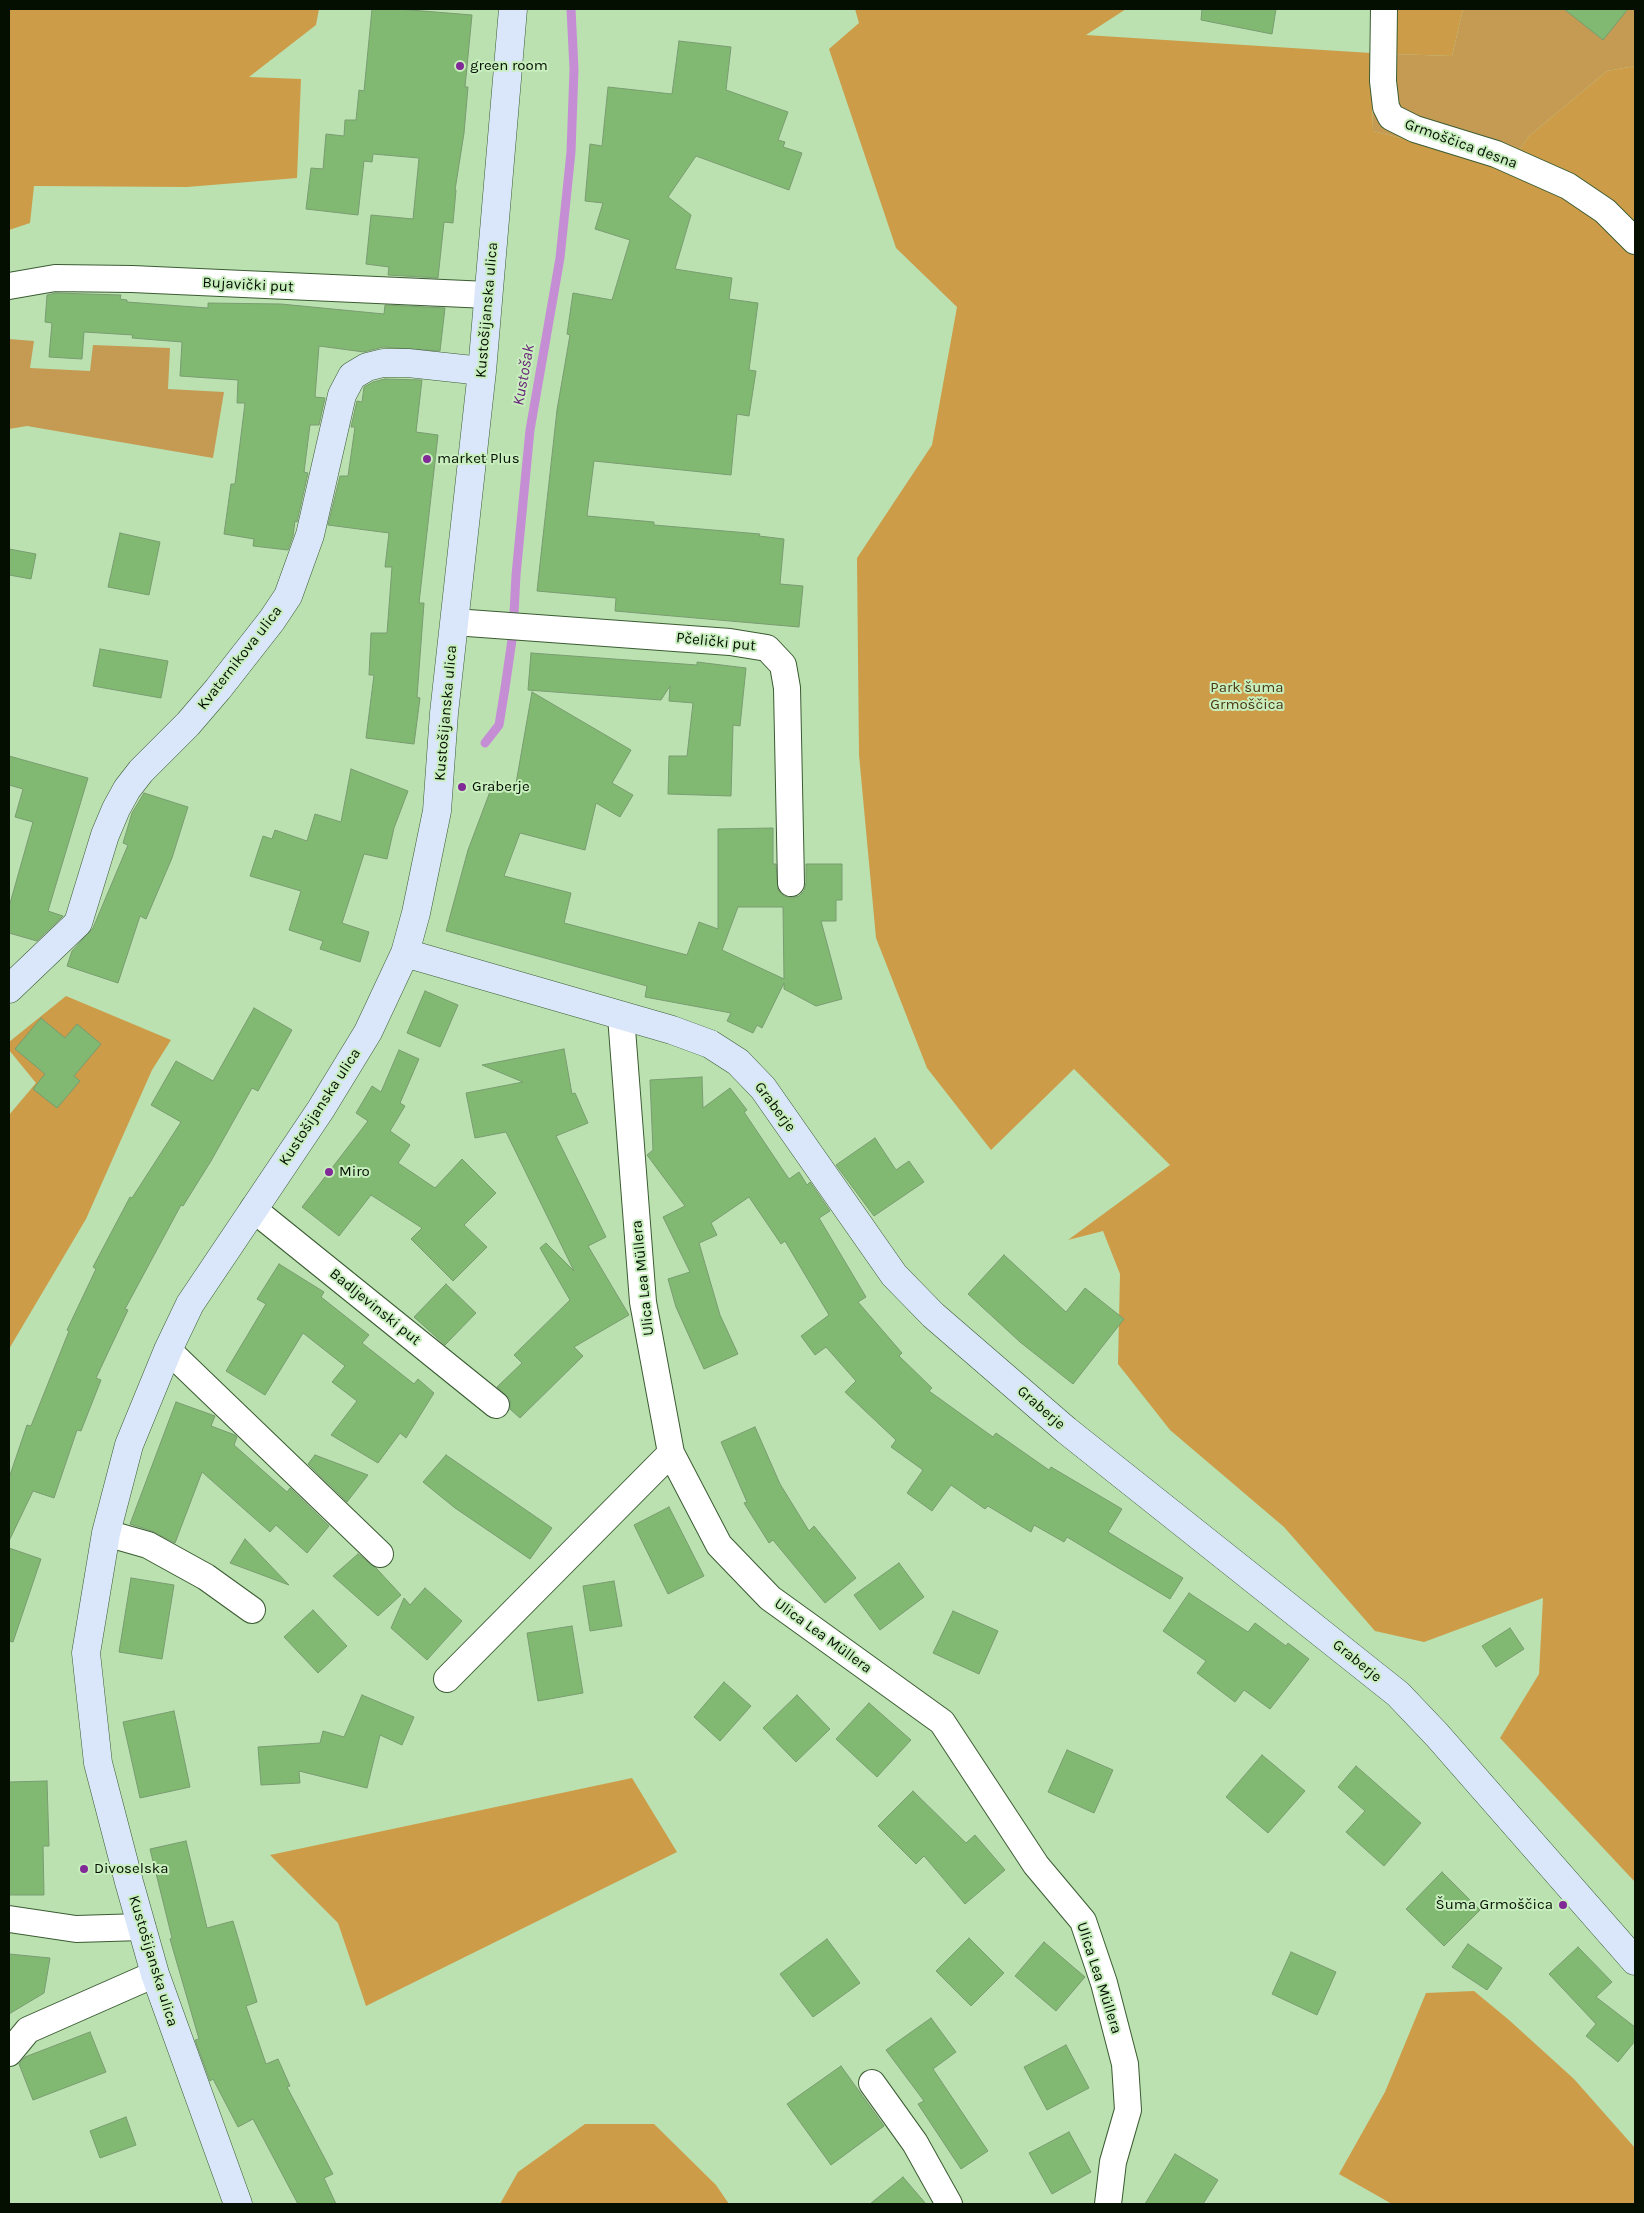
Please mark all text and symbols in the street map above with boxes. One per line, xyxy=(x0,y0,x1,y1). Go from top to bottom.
place label: green room xyxy=(470,57,548,75)
marker: green room xyxy=(454,60,466,72)
street label: Grmoščica desna xyxy=(1402,115,1520,173)
street label: Kustošijanska ulica xyxy=(472,241,502,379)
street label: Bujavički put xyxy=(202,274,294,296)
water label: Kustošak xyxy=(509,343,539,407)
place label: market Plus xyxy=(437,450,520,468)
marker: market Plus xyxy=(421,453,433,465)
street label: Kvaternikova ulica xyxy=(194,602,286,714)
street label: Pčelički put xyxy=(675,629,757,655)
street label: Kustošijanska ulica xyxy=(431,644,461,782)
park label: Park šuma Grmoščica xyxy=(1210,679,1284,714)
place label: Graberje xyxy=(472,778,530,796)
marker: Graberje xyxy=(456,781,468,793)
street label: Kustošijanska ulica xyxy=(275,1045,365,1169)
street label: Graberje xyxy=(750,1079,800,1135)
place label: Miro xyxy=(339,1163,370,1181)
marker: Miro xyxy=(323,1166,335,1178)
street label: Ulica Lea Müllera xyxy=(628,1219,658,1337)
street label: Badljevinski put xyxy=(326,1265,424,1349)
street label: Graberje xyxy=(1013,1382,1069,1434)
street label: Ulica Lea Müllera xyxy=(771,1595,875,1677)
street label: Graberje xyxy=(1329,1636,1385,1686)
place label: Divoselska xyxy=(94,1860,168,1878)
marker: Divoselska xyxy=(78,1863,90,1875)
street label: Kustošijanska ulica xyxy=(124,1893,182,2029)
place label: Šuma Grmoščica xyxy=(1436,1896,1553,1914)
marker: Šuma Grmoščica xyxy=(1557,1899,1569,1911)
street label: Ulica Lea Müllera xyxy=(1072,1920,1126,2036)

